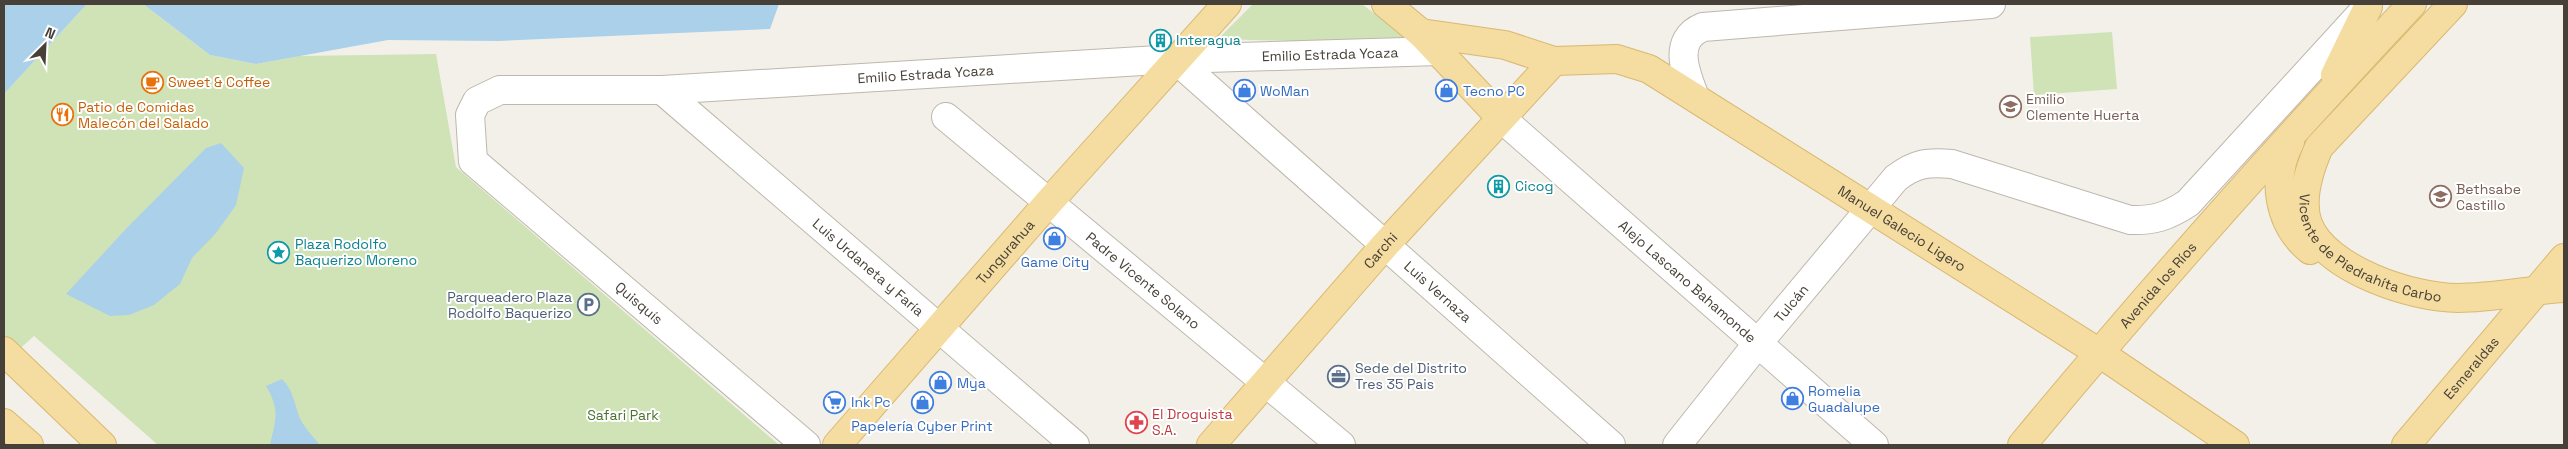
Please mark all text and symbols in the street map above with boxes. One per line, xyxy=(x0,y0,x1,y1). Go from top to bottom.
north arrow xyxy=(20,20,70,70)
text: N xyxy=(42,23,58,43)
building icon: Interagua xyxy=(1148,28,1172,52)
place label: Interagua xyxy=(1176,31,1241,49)
street label: Emilio Estrada Ycaza xyxy=(1262,43,1399,65)
street label: Emilio Estrada Ycaza xyxy=(857,61,994,87)
cafe icon: Sweet & Coffee xyxy=(140,70,164,94)
place label: Sweet & Coffee xyxy=(168,73,270,91)
shop icon: WoMan xyxy=(1232,79,1256,103)
shop icon: Tecno PC xyxy=(1435,79,1459,103)
place label: WoMan xyxy=(1260,82,1309,100)
place label: Tecno PC xyxy=(1463,82,1525,100)
place label: Emilio Clemente Huerta xyxy=(2026,90,2139,124)
school or university icon: Emilio Clemente Huerta xyxy=(1998,95,2022,119)
place label: Patio de Comidas Malecón del Salado xyxy=(78,98,209,132)
restaurant icon: Patio de Comidas Malecón del Salado xyxy=(50,103,74,127)
building icon: Cicog xyxy=(1487,174,1511,198)
place label: Cicog xyxy=(1515,177,1553,195)
place label: Bethsabe Castillo xyxy=(2456,180,2521,214)
street label: Manuel Galecio Ligero xyxy=(1835,181,1969,275)
school or university icon: Bethsabe Castillo xyxy=(2428,185,2452,209)
street label: Vicente de Piedrahíta Carbo xyxy=(2295,193,2443,306)
street label: Luis Urdaneta y Faría xyxy=(809,214,928,320)
street label: Tungurahua xyxy=(972,216,1038,288)
street label: Alejo Lascano Bahamonde xyxy=(1615,216,1760,347)
shop icon: Game City xyxy=(1043,227,1067,251)
street label: Padre Vicente Solano xyxy=(1082,228,1204,333)
street label: Carchi xyxy=(1360,228,1401,272)
place label: Plaza Rodolfo Baquerizo Moreno xyxy=(295,235,417,269)
street label: Avenida los Ríos xyxy=(2116,238,2200,332)
place icon: Plaza Rodolfo Baquerizo Moreno xyxy=(267,240,291,264)
place label: Game City xyxy=(1021,253,1089,271)
street label: Luis Vernaza xyxy=(1400,257,1475,326)
street label: Quisquís xyxy=(611,278,667,328)
street label: Tulcán xyxy=(1770,281,1812,326)
place label: Parqueadero Plaza Rodolfo Baquerizo xyxy=(447,288,572,322)
parking icon: Parqueadero Plaza Rodolfo Baquerizo xyxy=(576,293,600,317)
street label: Esmeraldas xyxy=(2440,333,2503,403)
place label: Sede del Distrito Tres 35 Pais xyxy=(1355,359,1467,393)
office icon: Sede del Distrito Tres 35 Pais xyxy=(1327,364,1351,388)
shop icon: Mya xyxy=(929,371,953,395)
place label: Mya xyxy=(957,374,986,392)
place label: Romelia Guadalupe xyxy=(1808,382,1880,416)
shop icon: Romelia Guadalupe xyxy=(1780,387,1804,411)
supermarket icon: Ink Pc xyxy=(823,390,847,414)
shop icon: Papelería Cyber Print xyxy=(910,391,934,415)
place label: Ink Pc xyxy=(851,393,891,411)
place label: El Droguista S.A. xyxy=(1152,405,1233,439)
park label: Safari Park xyxy=(587,406,659,424)
pharmacy icon: El Droguista S.A. xyxy=(1124,410,1148,434)
place label: Papelería Cyber Print xyxy=(851,417,993,435)

